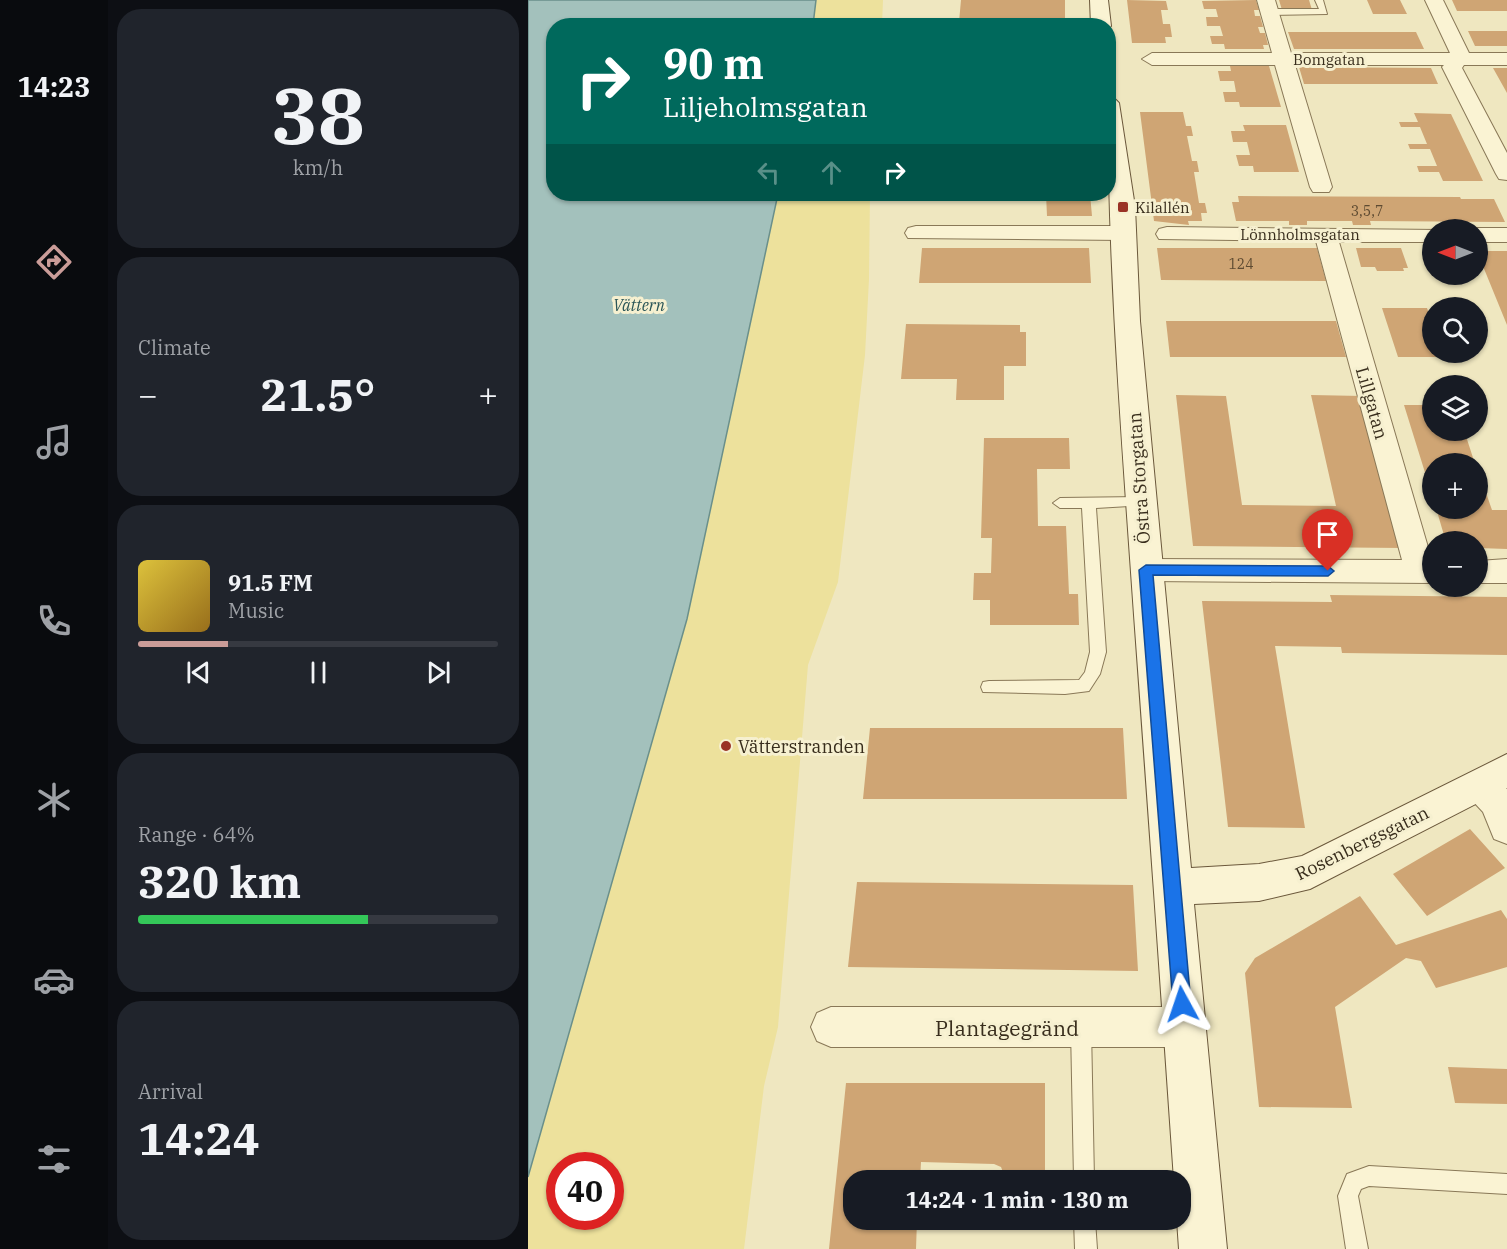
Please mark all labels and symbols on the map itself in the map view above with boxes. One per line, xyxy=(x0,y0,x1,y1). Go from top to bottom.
street label: Bomgatan xyxy=(1293,50,1365,69)
place label: Kilallén xyxy=(1135,198,1190,217)
marker: Kilallén xyxy=(1116,200,1130,214)
house number: 3,5,7 xyxy=(1351,202,1383,220)
north arrow xyxy=(1422,219,1488,285)
street label: Lönnholmsgatan xyxy=(1240,225,1360,244)
house number: 124 xyxy=(1228,255,1254,273)
water label: Vättern xyxy=(613,295,665,315)
street label: Lillgatan xyxy=(1351,364,1393,442)
street label: Östra Storgatan xyxy=(1123,411,1155,545)
pin xyxy=(1302,509,1353,571)
place label: Vätterstranden xyxy=(738,735,865,758)
marker: Vätterstranden xyxy=(719,739,733,753)
street label: Rosenbergsgatan xyxy=(1291,801,1433,885)
position arrow xyxy=(1150,972,1214,1036)
street label: Plantagegränd xyxy=(935,1014,1079,1042)
speed limit sign: 40 xyxy=(546,1152,624,1230)

